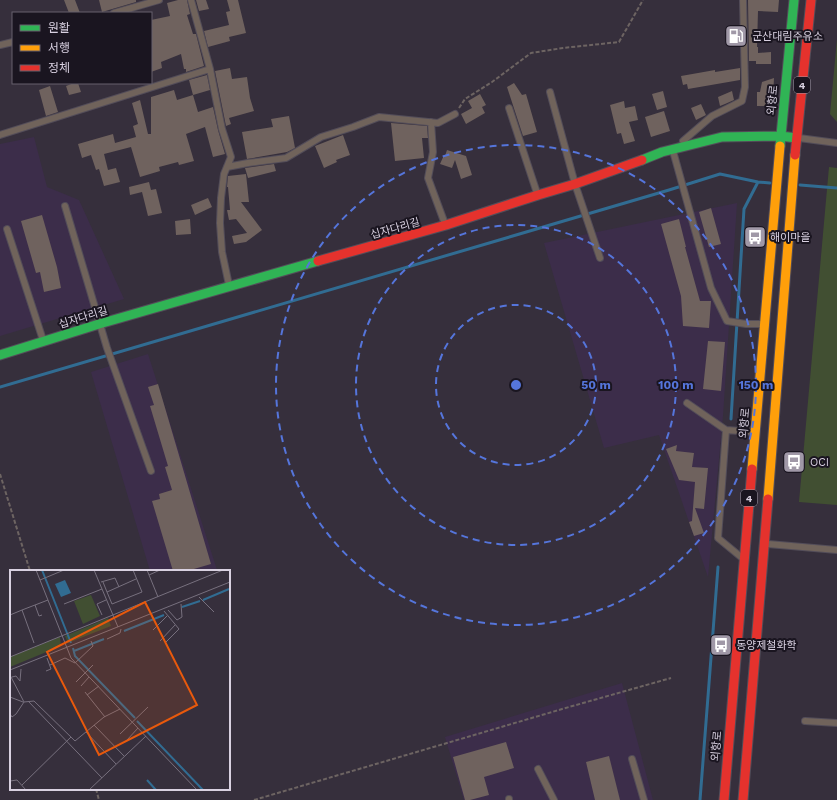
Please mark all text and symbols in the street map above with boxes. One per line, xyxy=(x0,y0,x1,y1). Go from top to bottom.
legend xyxy=(12,12,152,84)
text: 원활 xyxy=(48,21,70,35)
fuel station icon: 군산대림주유소 xyxy=(723,23,749,49)
place label: 군산대림주유소 xyxy=(752,30,823,43)
text: 서행 xyxy=(48,41,70,55)
text: 정체 xyxy=(48,61,70,75)
road number: 4 xyxy=(794,77,810,93)
street label: 외항로 xyxy=(764,84,781,116)
street label: 십자다리길 xyxy=(369,215,421,242)
bus stop icon: 해이마을 xyxy=(742,224,768,250)
place label: 해이마을 xyxy=(770,231,810,244)
street label: 십자다리길 xyxy=(57,304,109,331)
centre of rings xyxy=(509,378,523,392)
text: 50 m xyxy=(581,378,611,392)
text: 100 m xyxy=(658,378,694,392)
text: 150 m xyxy=(739,378,773,392)
street label: 외항로 xyxy=(737,407,752,439)
bus stop icon: OCI xyxy=(781,449,807,475)
place label: OCI xyxy=(810,456,829,469)
road number: 4 xyxy=(741,490,757,506)
inset map xyxy=(10,570,230,790)
bus stop icon: 동양제철화학 xyxy=(708,632,734,658)
place label: 동양제철화학 xyxy=(736,639,797,652)
street label: 외항로 xyxy=(709,730,724,762)

